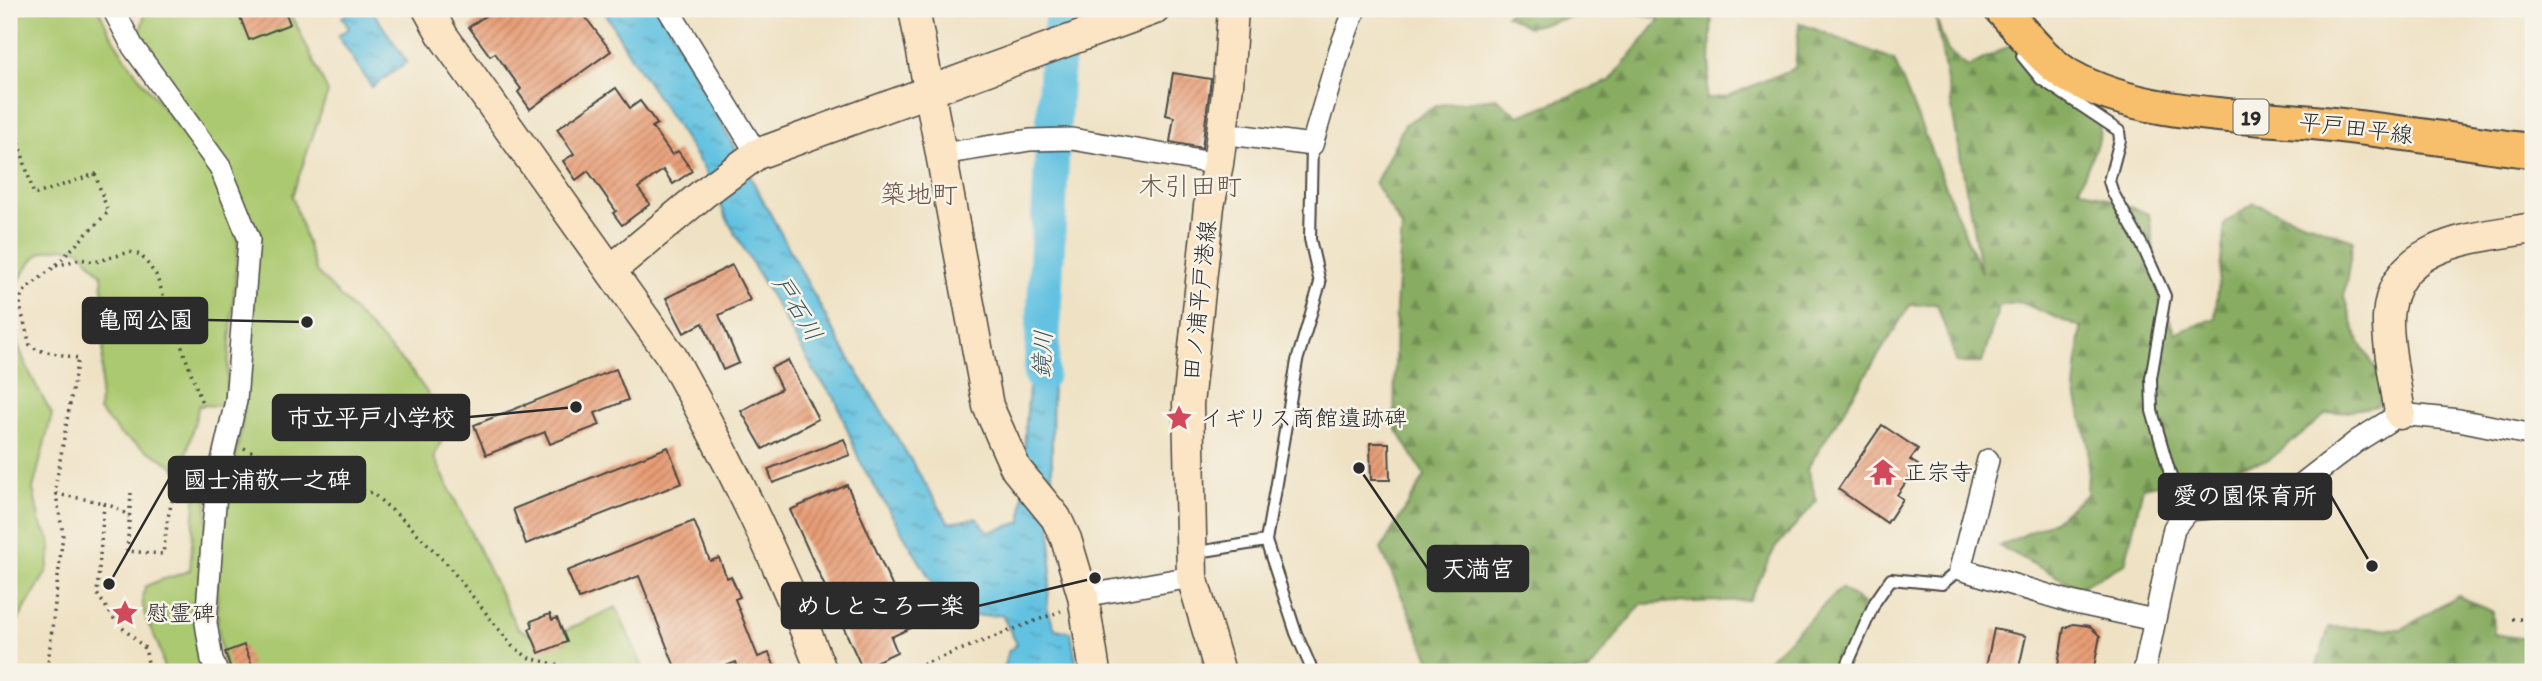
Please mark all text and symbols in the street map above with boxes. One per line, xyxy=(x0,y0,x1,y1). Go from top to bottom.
road number: 19 xyxy=(2234,100,2268,134)
street label: 平戸田平線 xyxy=(2297,107,2415,149)
district label: 木引田町 xyxy=(1138,170,1242,202)
district label: 築地町 xyxy=(880,178,958,210)
street label: 田ノ浦平戸港線 xyxy=(1177,218,1221,382)
water label: 戸石川 xyxy=(767,270,829,346)
callout: 亀岡公園 xyxy=(83,298,207,343)
text: 亀岡公園 xyxy=(97,305,193,334)
water label: 鏡川 xyxy=(1026,329,1058,379)
callout: 市立平戸小学校 xyxy=(273,395,469,440)
text: 市立平戸小学校 xyxy=(287,403,455,432)
place icon: イギリス商館遺跡碑 xyxy=(1164,403,1194,433)
place label: イギリス商館遺跡碑 xyxy=(1200,404,1407,432)
callout: 國士浦敬一之碑 xyxy=(169,457,365,502)
temple icon: 正宗寺 xyxy=(1868,457,1898,487)
place label: 正宗寺 xyxy=(1904,458,1973,486)
text: 國士浦敬一之碑 xyxy=(183,465,351,494)
callout: 愛の園保育所 xyxy=(2159,474,2331,519)
text: 愛の園保育所 xyxy=(2173,481,2317,510)
callout: 天満宮 xyxy=(1428,546,1528,591)
text: 天満宮 xyxy=(1442,554,1514,583)
callout: めしところ一楽 xyxy=(782,583,978,628)
text: めしところ一楽 xyxy=(796,591,964,620)
place icon: 慰霊碑 xyxy=(110,598,140,628)
place label: 慰霊碑 xyxy=(146,599,215,627)

